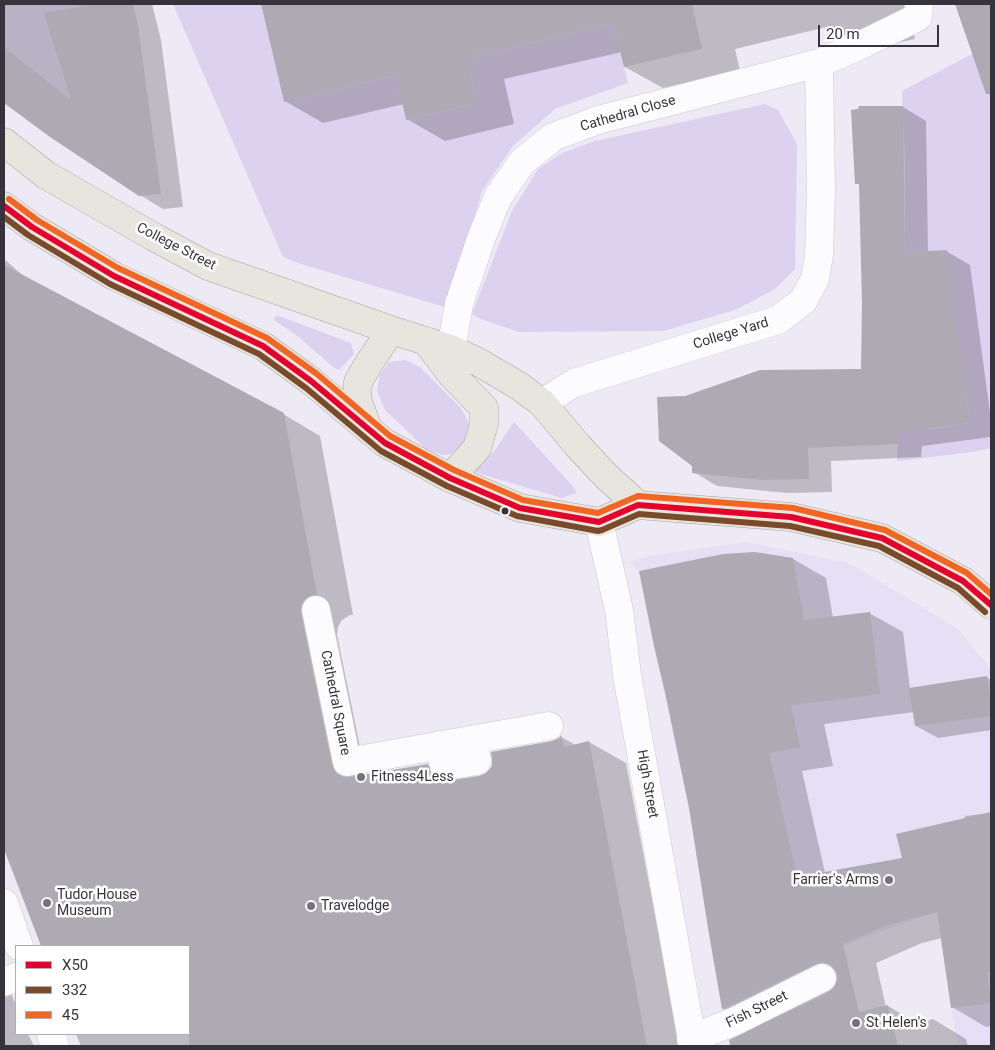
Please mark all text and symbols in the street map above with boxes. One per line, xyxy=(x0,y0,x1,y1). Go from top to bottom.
scale bar xyxy=(820,15,941,47)
text: 20 m xyxy=(826,25,860,43)
street label: Cathedral Close xyxy=(578,92,678,136)
street label: College Street xyxy=(133,220,219,274)
street label: College Yard xyxy=(691,315,771,353)
unlabelled marker xyxy=(500,506,510,516)
street label: Cathedral Square xyxy=(317,649,353,757)
street label: High Street xyxy=(633,748,661,820)
place label: Fitness4Less xyxy=(371,769,454,785)
marker: Fitness4Less xyxy=(355,771,367,783)
place label: Farrier's Arms xyxy=(793,872,879,888)
marker: Farrier's Arms xyxy=(883,874,895,886)
place label: Tudor House Museum xyxy=(57,887,137,920)
marker: Tudor House Museum xyxy=(41,897,53,909)
place label: Travelodge xyxy=(321,898,390,914)
marker: Travelodge xyxy=(305,900,317,912)
legend xyxy=(15,945,190,1035)
text: X50 xyxy=(62,956,88,974)
text: 332 xyxy=(62,981,87,999)
street label: Fish Street xyxy=(723,988,791,1032)
text: 45 xyxy=(62,1006,79,1024)
place label: St Helen's xyxy=(866,1015,927,1031)
marker: St Helen's xyxy=(850,1017,862,1029)

